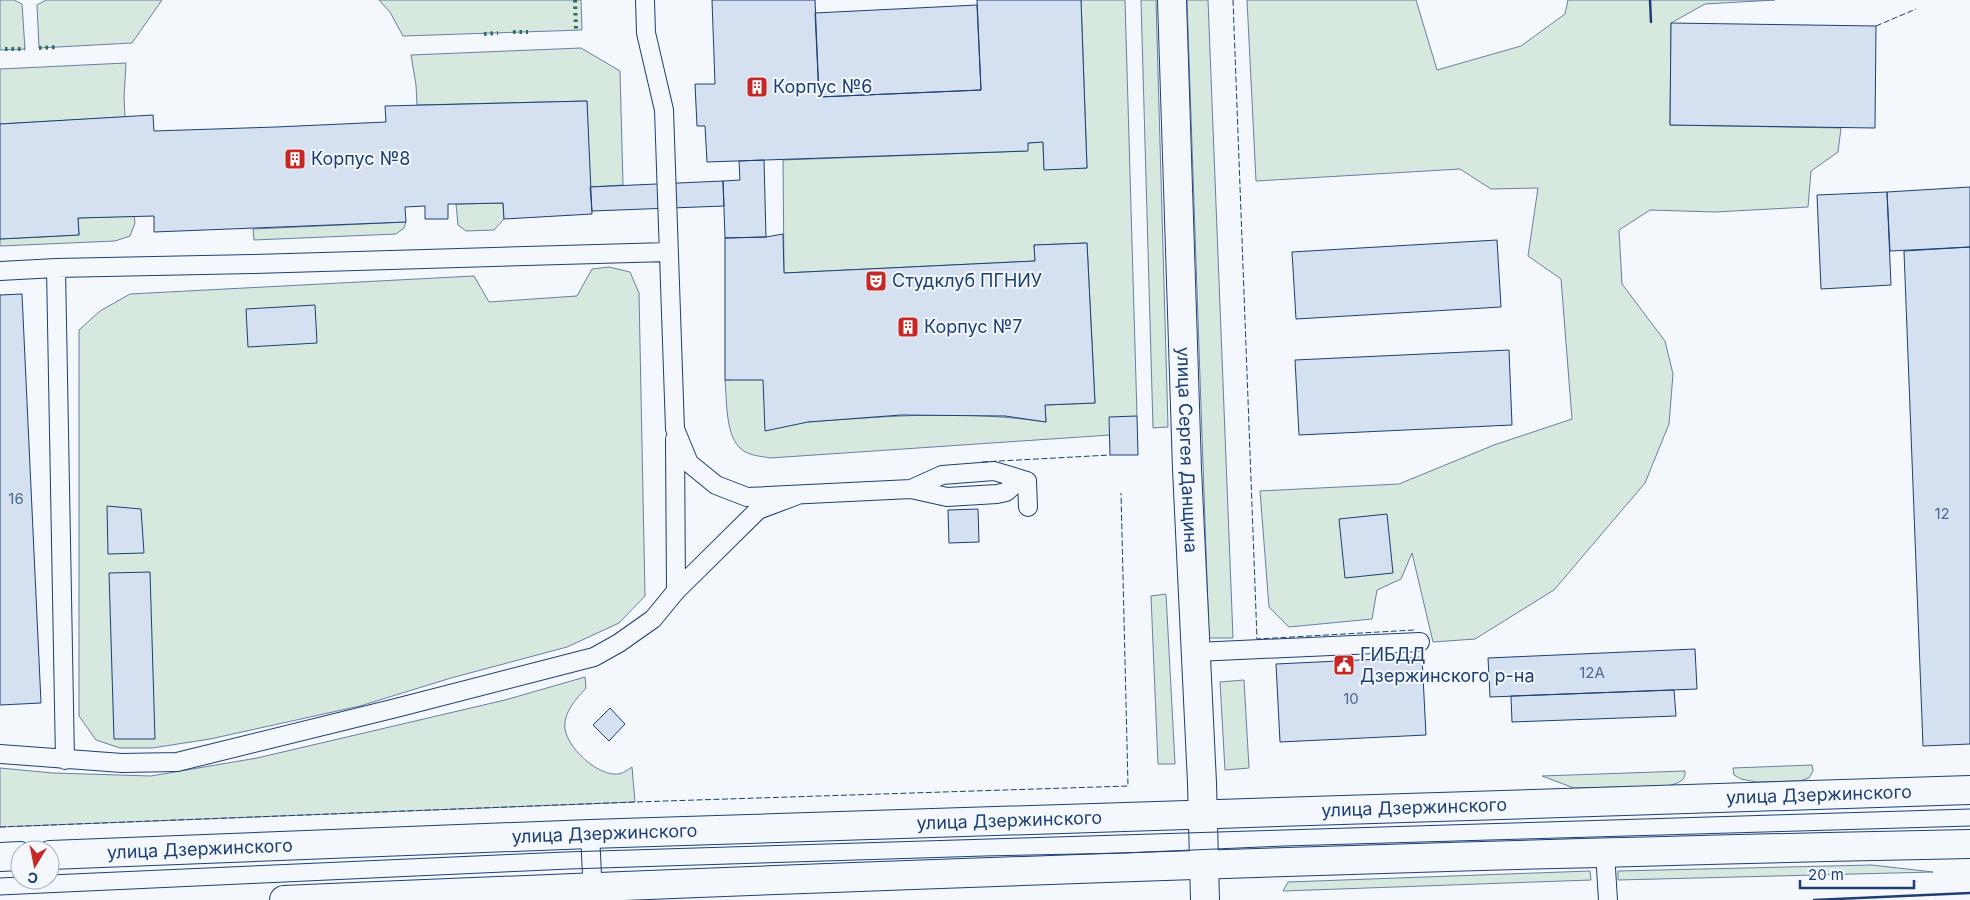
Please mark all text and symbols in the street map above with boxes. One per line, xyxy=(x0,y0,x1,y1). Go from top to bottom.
building icon: Корпус №6 xyxy=(745,75,769,99)
place label: Корпус №6 xyxy=(773,76,872,97)
building icon: Корпус №8 xyxy=(283,147,307,171)
place label: Корпус №8 xyxy=(311,148,410,169)
theatre icon: Студклуб ПГНИУ xyxy=(864,269,888,293)
place label: Студклуб ПГНИУ xyxy=(892,270,1042,291)
building icon: Корпус №7 xyxy=(896,315,920,339)
place label: Корпус №7 xyxy=(924,316,1022,337)
street label: улица Сергея Данщина xyxy=(1173,346,1202,553)
house number: 16 xyxy=(8,489,24,508)
house number: 12 xyxy=(1934,504,1950,523)
place label: ГИБДД Дзержинского р-на xyxy=(1360,644,1535,686)
public building icon: ГИБДД Дзержинского р-на xyxy=(1332,653,1356,677)
house number: 12А xyxy=(1579,663,1605,682)
house number: 10 xyxy=(1343,689,1359,708)
street label: улица Дзержинского xyxy=(1726,781,1912,808)
street label: улица Дзержинского xyxy=(1321,794,1507,821)
street label: улица Дзержинского xyxy=(916,807,1103,834)
street label: улица Дзержинского xyxy=(511,820,698,847)
street label: улица Дзержинского xyxy=(107,835,293,863)
north arrow xyxy=(10,840,60,890)
scale bar xyxy=(1800,858,1914,890)
text: 20 m xyxy=(1808,865,1844,884)
text: С xyxy=(26,869,39,888)

